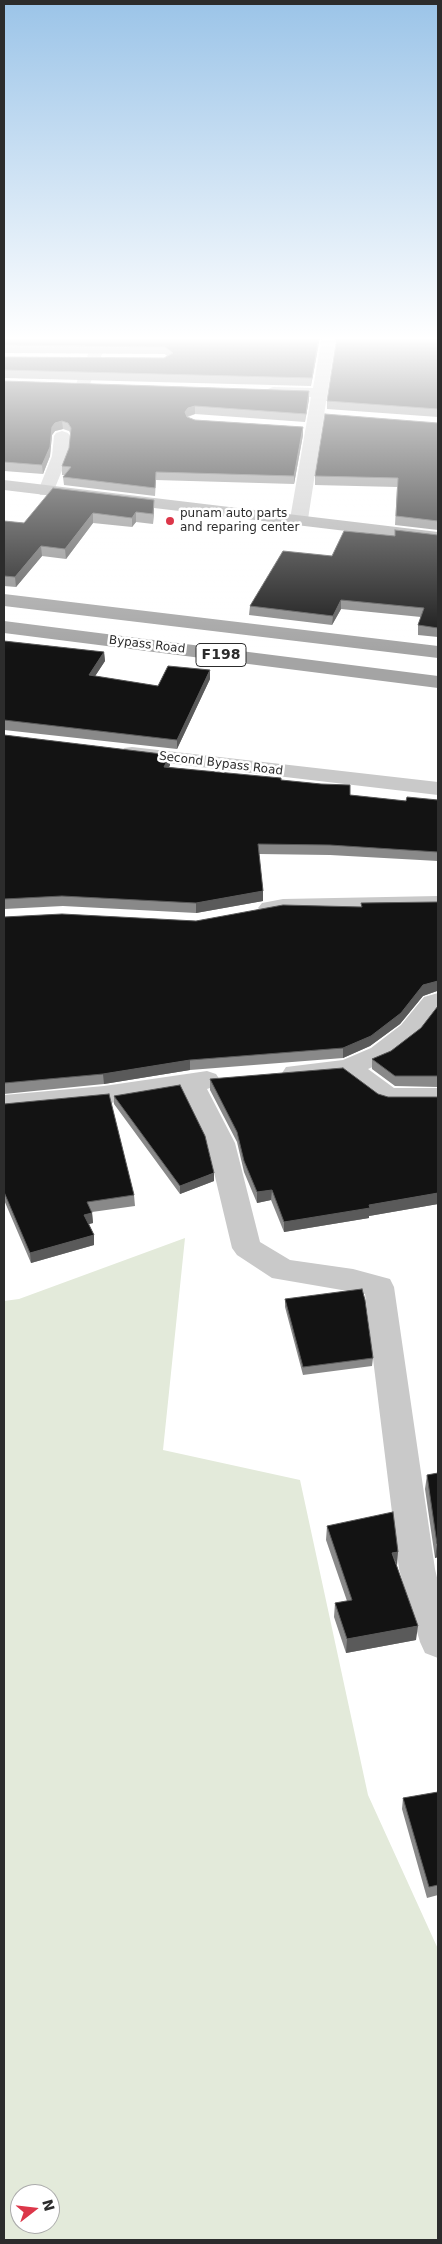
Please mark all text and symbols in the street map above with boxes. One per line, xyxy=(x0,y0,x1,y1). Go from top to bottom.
place label: punam auto parts and reparing center xyxy=(180,507,299,535)
marker: punam auto parts and reparing center xyxy=(164,515,176,527)
street label: Bypass Road xyxy=(108,633,186,657)
road number: F198 xyxy=(196,644,246,666)
street label: Second Bypass Road xyxy=(158,749,284,779)
north arrow xyxy=(10,2184,60,2234)
text: N xyxy=(39,2197,58,2213)

